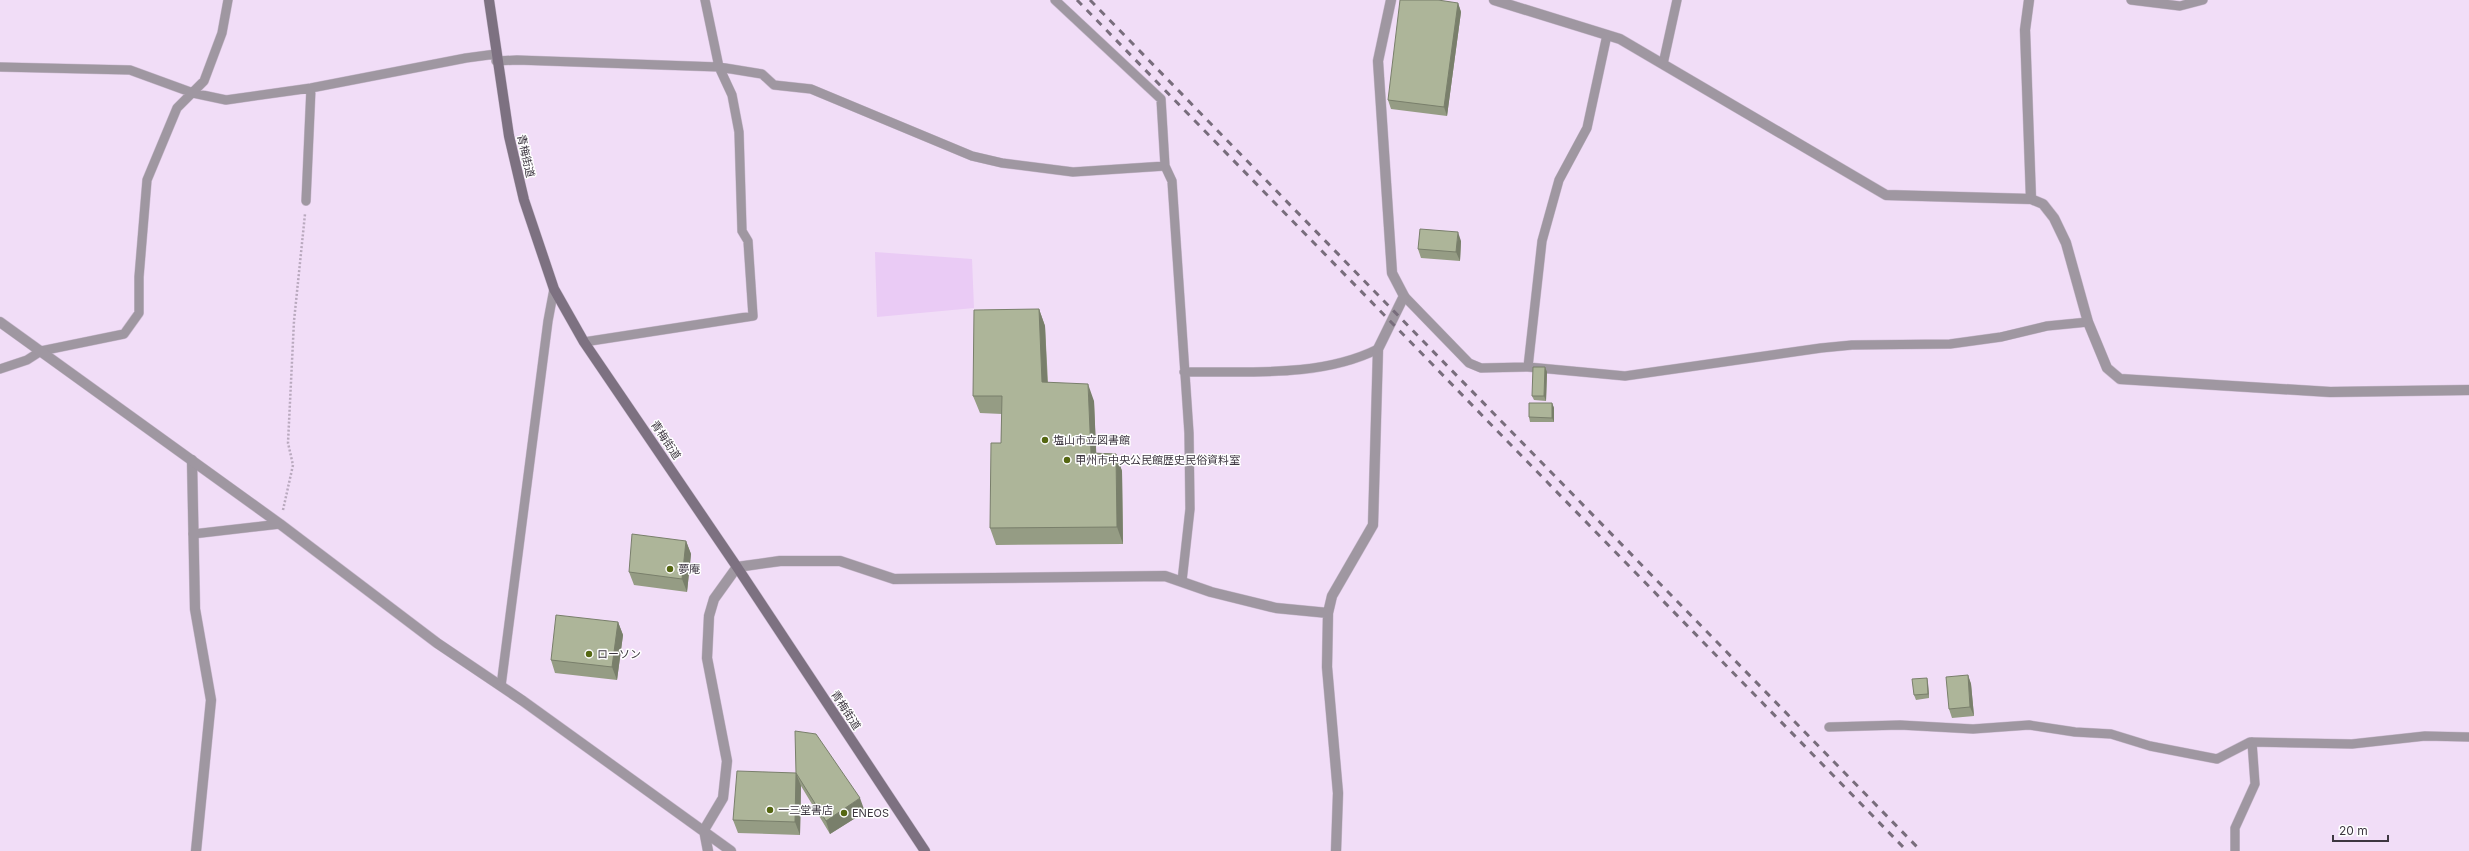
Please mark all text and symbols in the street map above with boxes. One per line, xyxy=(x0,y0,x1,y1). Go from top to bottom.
street label: 青梅街道 xyxy=(514,133,538,179)
street label: 青梅街道 xyxy=(648,418,684,462)
place label: 塩山市立図書館 xyxy=(1053,433,1130,447)
marker: 塩山市立図書館 xyxy=(1040,435,1050,445)
place label: 甲州市中央公民館歴史民俗資料室 xyxy=(1075,453,1240,467)
marker: 甲州市中央公民館歴史民俗資料室 xyxy=(1062,455,1072,465)
place label: 夢庵 xyxy=(678,562,700,576)
marker: 夢庵 xyxy=(665,564,675,574)
place label: ローソン xyxy=(597,647,641,661)
marker: ローソン xyxy=(584,649,594,659)
street label: 青梅街道 xyxy=(828,688,864,732)
place label: 一三堂書店 xyxy=(778,803,833,817)
marker: 一三堂書店 xyxy=(765,805,775,815)
place label: ENEOS xyxy=(852,806,889,820)
marker: ENEOS xyxy=(839,808,849,818)
scale bar xyxy=(2333,817,2388,843)
text: 20 m xyxy=(2339,823,2368,838)

